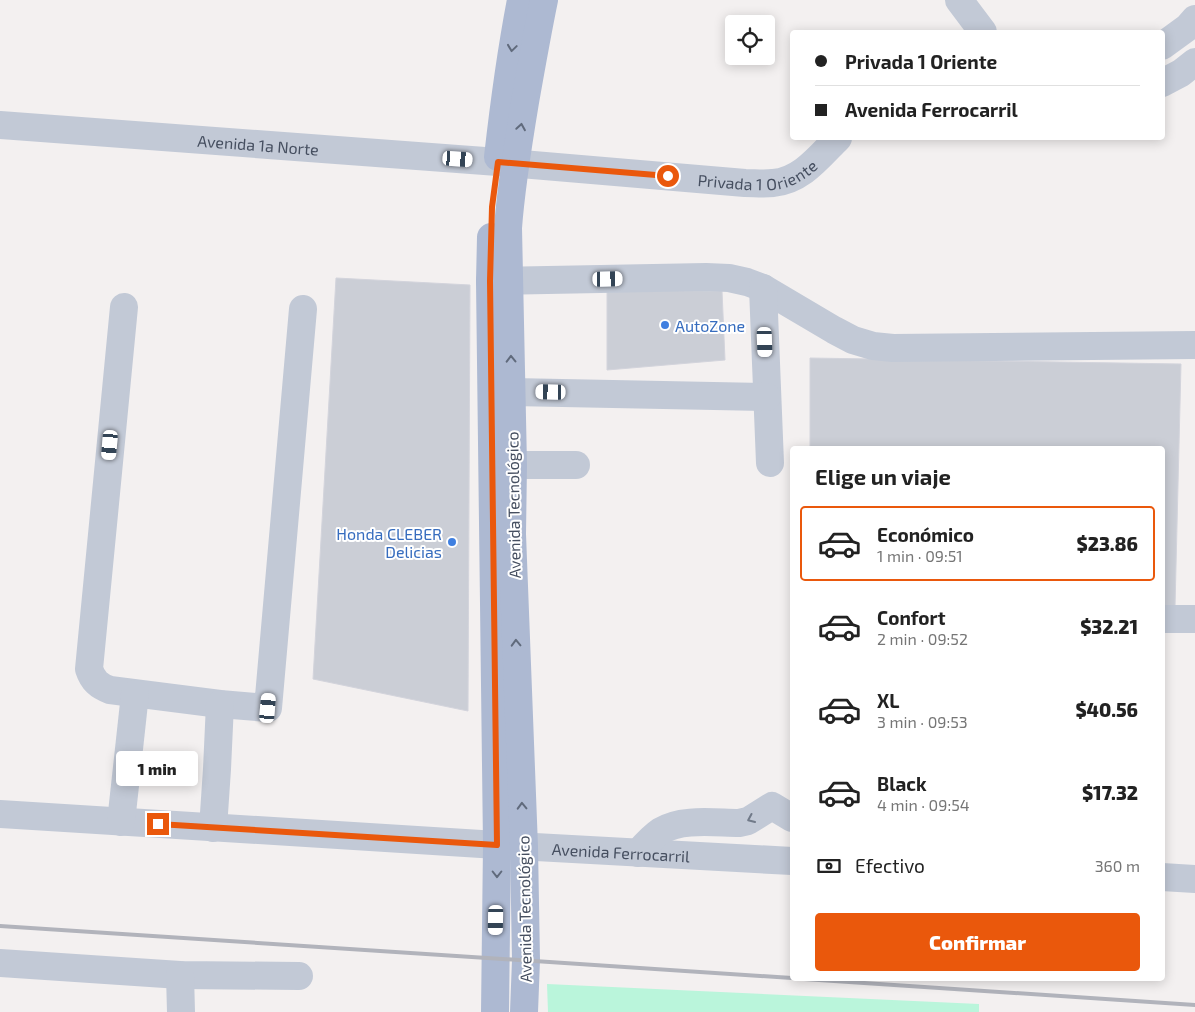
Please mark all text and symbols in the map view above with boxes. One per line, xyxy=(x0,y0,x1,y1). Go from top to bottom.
map controls xyxy=(725,15,775,65)
button: locate xyxy=(725,15,775,65)
one-way arrow xyxy=(508,44,518,52)
text: Privada 1 Oriente xyxy=(845,50,997,73)
text: Avenida Ferrocarril xyxy=(845,98,1018,121)
one-way arrow xyxy=(515,123,525,131)
street label: Avenida 1a Norte xyxy=(197,130,320,158)
car xyxy=(442,150,473,168)
street label: Privada 1 Oriente xyxy=(697,155,820,193)
route start xyxy=(657,165,679,187)
car xyxy=(592,271,623,287)
place label: AutoZone xyxy=(675,316,745,335)
marker: AutoZone xyxy=(659,319,671,331)
car xyxy=(756,327,773,357)
one-way arrow xyxy=(506,354,516,362)
car xyxy=(535,384,566,400)
car xyxy=(101,429,118,461)
street label: Avenida Tecnológico xyxy=(502,431,524,579)
text: Elige un viaje xyxy=(815,463,951,489)
icon: car xyxy=(817,521,862,566)
text: Económico xyxy=(877,523,974,546)
place label: Honda CLEBER Delicias xyxy=(336,524,442,561)
text: $23.86 xyxy=(1077,532,1138,555)
marker: Honda CLEBER Delicias xyxy=(446,536,458,548)
text: 1 min · 09:51 xyxy=(877,546,963,565)
icon: car xyxy=(817,604,862,649)
text: Confort xyxy=(877,606,945,629)
text: $32.21 xyxy=(1080,615,1138,638)
text: 2 min · 09:52 xyxy=(877,629,968,648)
one-way arrow xyxy=(511,639,522,647)
icon: car xyxy=(817,687,862,732)
text: XL xyxy=(877,689,899,712)
car xyxy=(259,692,276,724)
text: $40.56 xyxy=(1075,698,1138,721)
text: 3 min · 09:53 xyxy=(877,712,968,731)
callout: 1 min xyxy=(117,752,199,786)
text: 1 min xyxy=(137,759,177,778)
icon: car xyxy=(817,770,862,815)
text: Black xyxy=(877,772,927,795)
text: $17.32 xyxy=(1082,781,1138,804)
text: 4 min · 09:54 xyxy=(877,795,970,814)
one-way arrow xyxy=(517,802,528,810)
one-way arrow xyxy=(747,812,756,822)
route end xyxy=(147,813,169,835)
street label: Avenida Tecnológico xyxy=(513,835,535,983)
street label: Avenida Ferrocarril xyxy=(551,838,691,865)
icon: cash xyxy=(815,852,843,880)
text: Efectivo xyxy=(855,854,925,877)
text: 360 m xyxy=(1095,856,1140,875)
one-way arrow xyxy=(492,870,502,878)
car xyxy=(488,905,503,935)
button: Confirmar xyxy=(815,913,1140,971)

